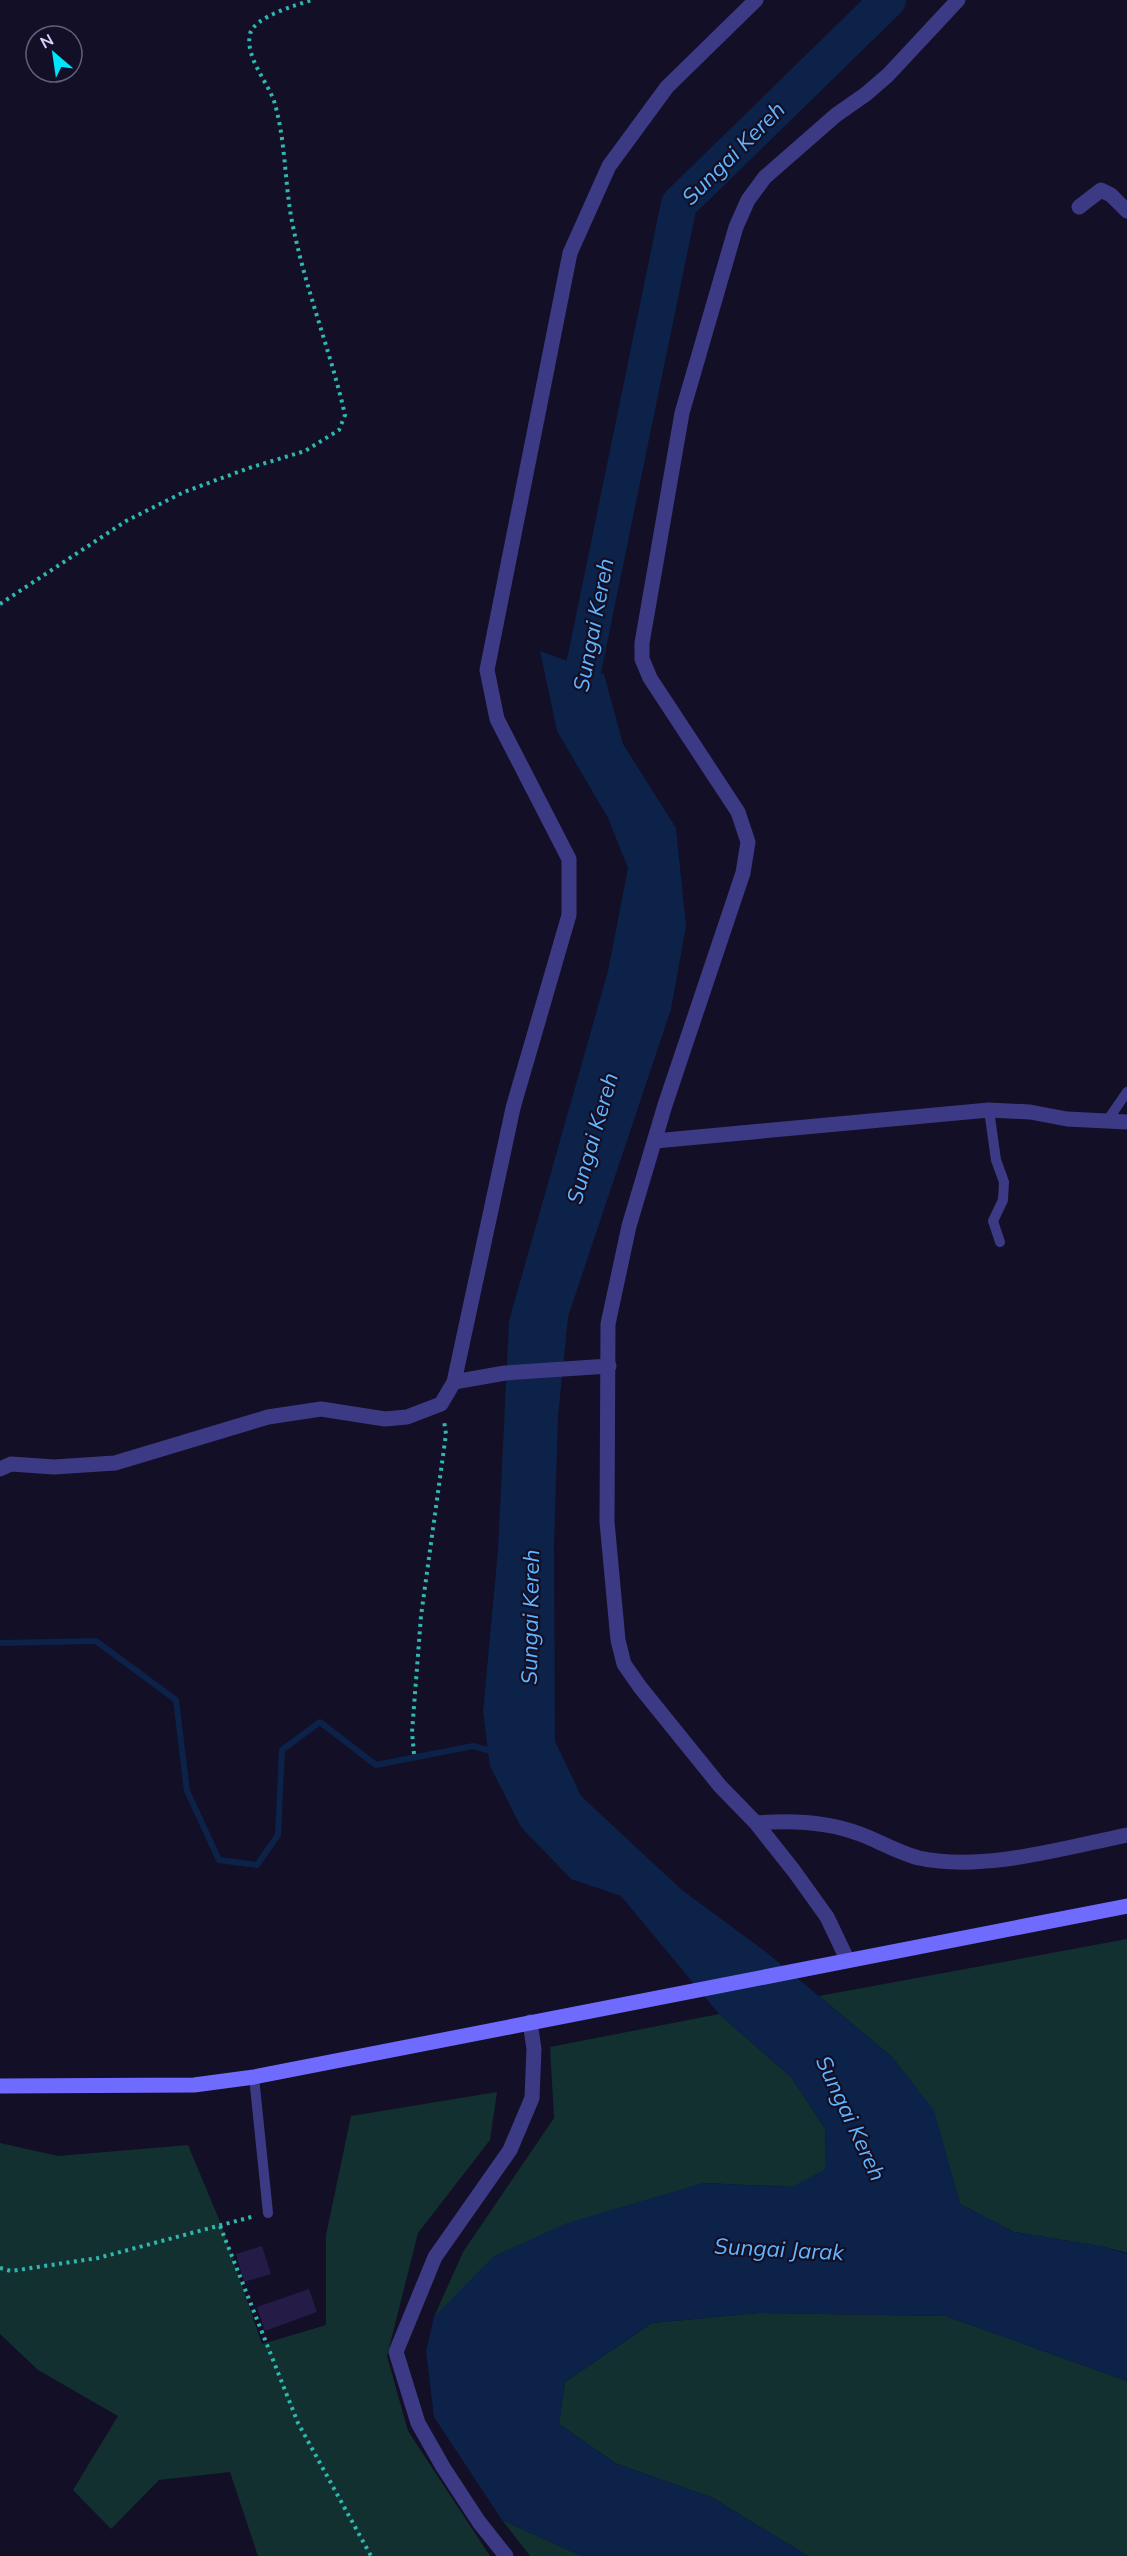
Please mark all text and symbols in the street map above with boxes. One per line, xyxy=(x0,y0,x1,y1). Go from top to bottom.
north arrow xyxy=(24,24,84,84)
text: N xyxy=(37,29,57,53)
water label: Sungai Kereh xyxy=(675,95,791,211)
water label: Sungai Kereh xyxy=(566,556,620,694)
water label: Sungai Kereh xyxy=(560,1069,624,1207)
water label: Sungai Kereh xyxy=(515,1549,545,1685)
water label: Sungai Kereh xyxy=(810,2051,892,2185)
water label: Sungai Jarak xyxy=(714,2232,845,2266)

